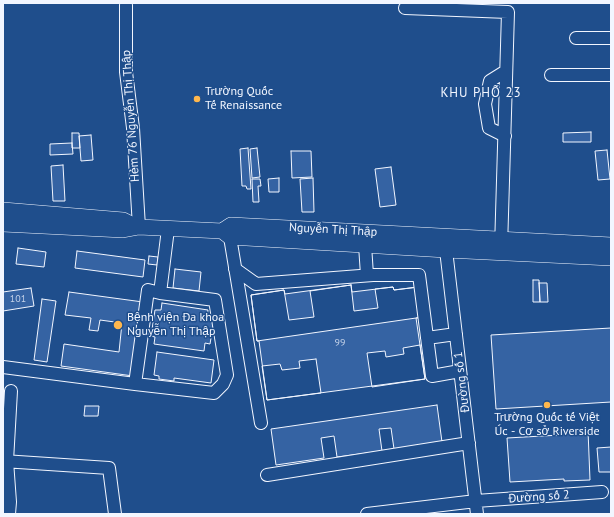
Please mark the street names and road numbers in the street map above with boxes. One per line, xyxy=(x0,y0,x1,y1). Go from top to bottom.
street label: Hẻm 76 Nguyễn Thị Thập xyxy=(119,49,143,183)
street label: Nguyễn Thị Thập xyxy=(288,220,378,240)
street label: Đường số 1 xyxy=(451,351,473,413)
street label: Đường số 2 xyxy=(508,488,570,506)

